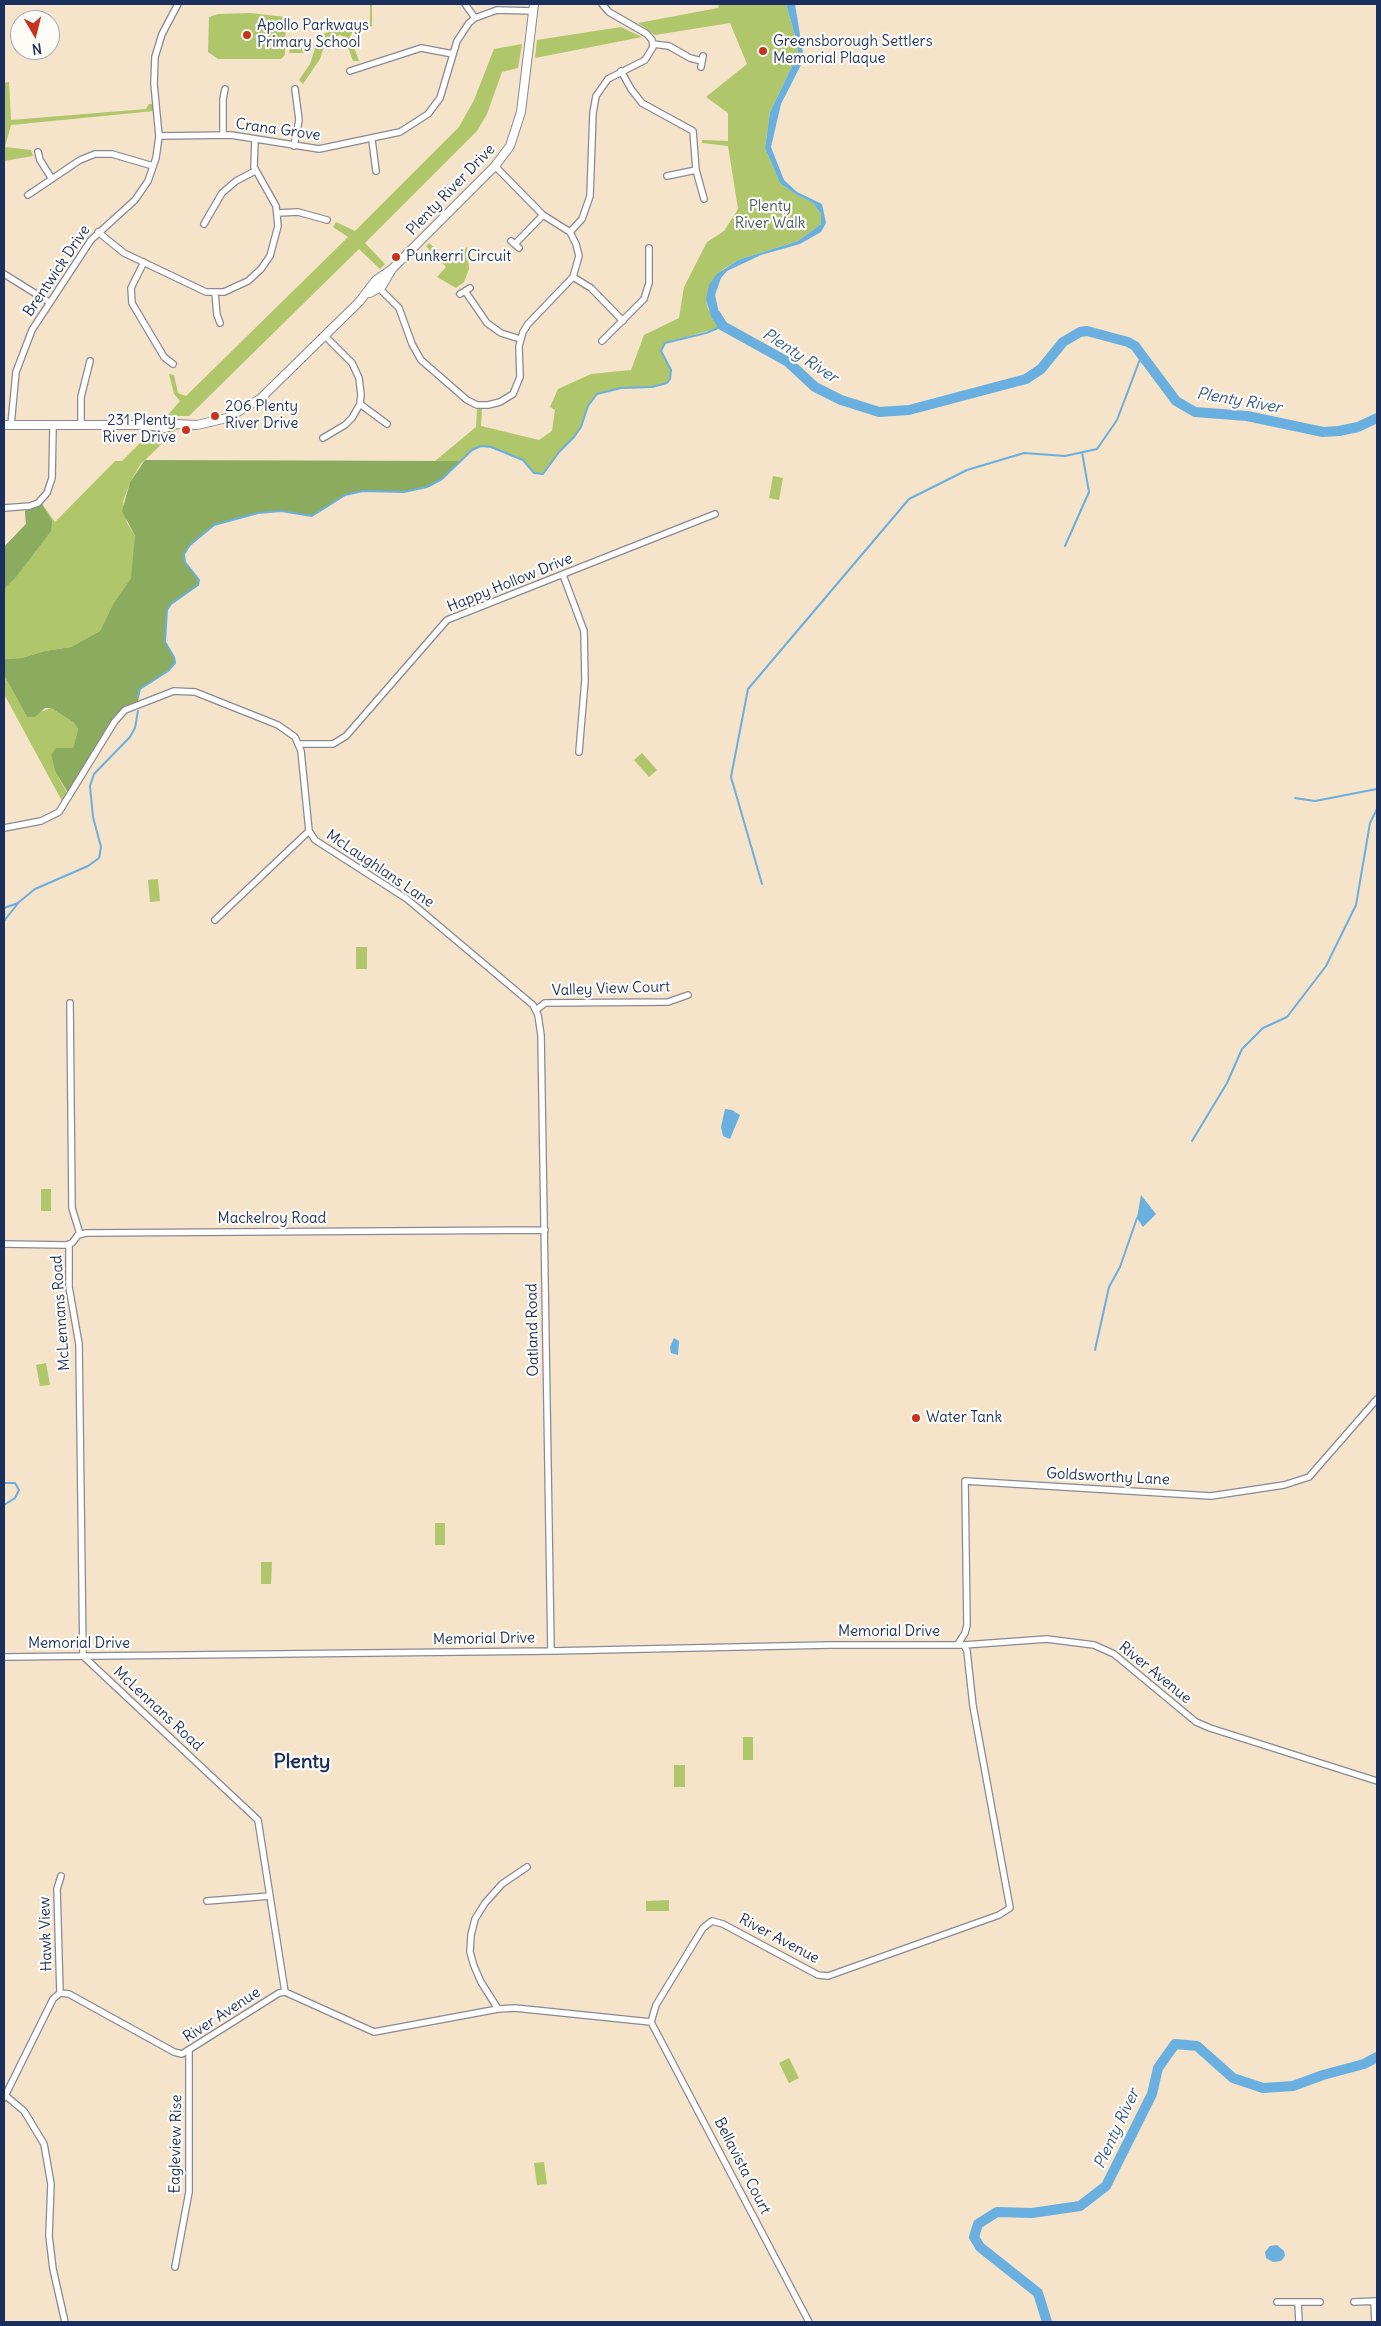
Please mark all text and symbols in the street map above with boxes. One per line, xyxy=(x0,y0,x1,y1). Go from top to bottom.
north arrow xyxy=(10,10,60,60)
place label: Apollo Parkways Primary School xyxy=(257,17,369,52)
marker: Apollo Parkways Primary School xyxy=(241,29,253,41)
place label: Greensborough Settlers Memorial Plaque xyxy=(773,33,933,68)
text: N xyxy=(31,39,43,58)
marker: Greensborough Settlers Memorial Plaque xyxy=(757,45,769,57)
street label: Crana Grove xyxy=(234,115,322,145)
street label: Plenty River Drive xyxy=(403,141,499,239)
park label: Plenty River Walk xyxy=(735,198,805,233)
street label: Brentwick Drive xyxy=(20,222,94,320)
place label: Punkerri Circuit xyxy=(406,248,511,266)
marker: Punkerri Circuit xyxy=(390,251,402,263)
water label: Plenty River xyxy=(759,325,841,387)
water label: Plenty River xyxy=(1195,384,1283,418)
place label: 206 Plenty River Drive xyxy=(225,398,298,433)
marker: 206 Plenty River Drive xyxy=(209,410,221,422)
place label: 231 Plenty River Drive xyxy=(103,412,176,447)
marker: 231 Plenty River Drive xyxy=(180,424,192,436)
street label: Happy Hollow Drive xyxy=(445,550,575,616)
street label: McLaughlans Lane xyxy=(323,826,437,912)
street label: Valley View Court xyxy=(551,978,671,1000)
street label: Mackelroy Road xyxy=(218,1210,326,1228)
street label: McLennans Road xyxy=(48,1255,74,1371)
street label: Oatland Road xyxy=(523,1283,543,1377)
place label: Water Tank xyxy=(926,1409,1002,1427)
marker: Water Tank xyxy=(910,1412,922,1424)
street label: Goldsworthy Lane xyxy=(1046,1465,1170,1489)
street label: Memorial Drive xyxy=(838,1623,940,1641)
street label: Memorial Drive xyxy=(433,1629,535,1649)
street label: Memorial Drive xyxy=(28,1635,130,1653)
street label: River Avenue xyxy=(1115,1638,1195,1708)
street label: McLennans Road xyxy=(110,1663,206,1755)
district label: Plenty xyxy=(274,1750,330,1774)
street label: Hawk View xyxy=(36,1896,56,1972)
street label: River Avenue xyxy=(736,1910,822,1968)
street label: River Avenue xyxy=(180,1983,264,2047)
water label: Plenty River xyxy=(1090,2086,1144,2172)
street label: Eagleview Rise xyxy=(166,2094,186,2194)
street label: Bellavista Court xyxy=(710,2115,774,2217)

